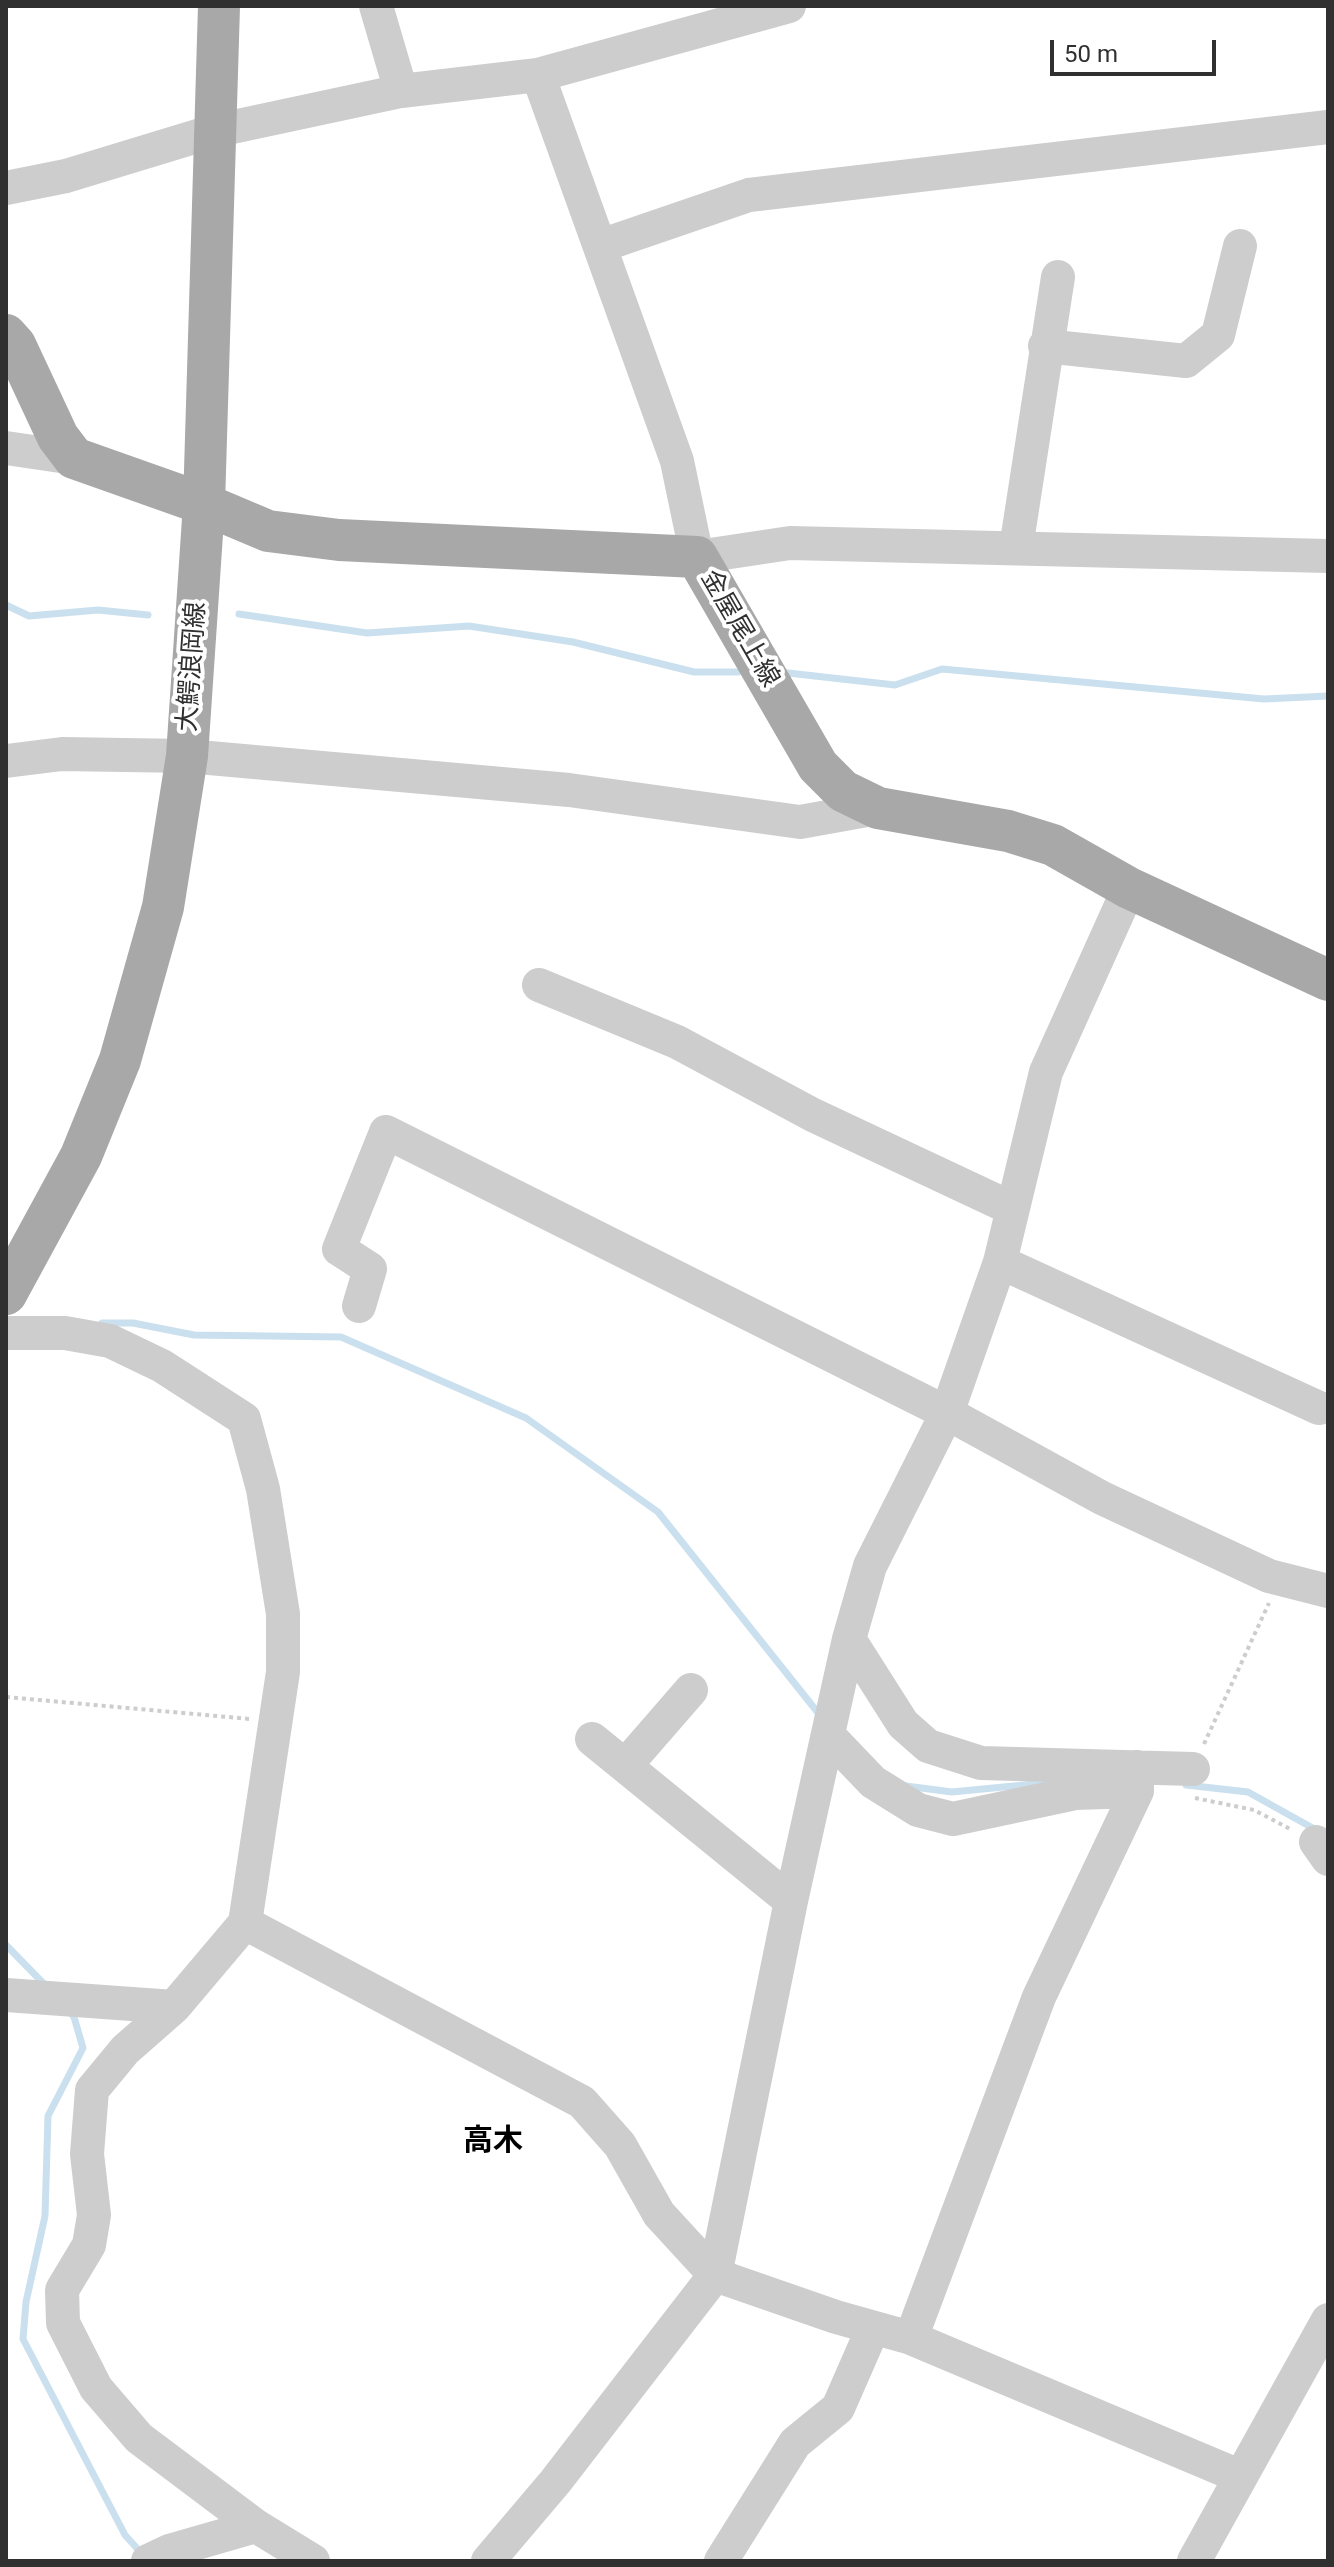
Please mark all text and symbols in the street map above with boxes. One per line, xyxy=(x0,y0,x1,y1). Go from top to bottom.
scale bar xyxy=(1054,24,1220,74)
text: 50 m xyxy=(1064,40,1118,68)
street label: 金屋尾上線 xyxy=(693,565,785,693)
street label: 大鰐浪岡線 xyxy=(173,601,213,733)
district label: 高木 xyxy=(463,2124,523,2160)

